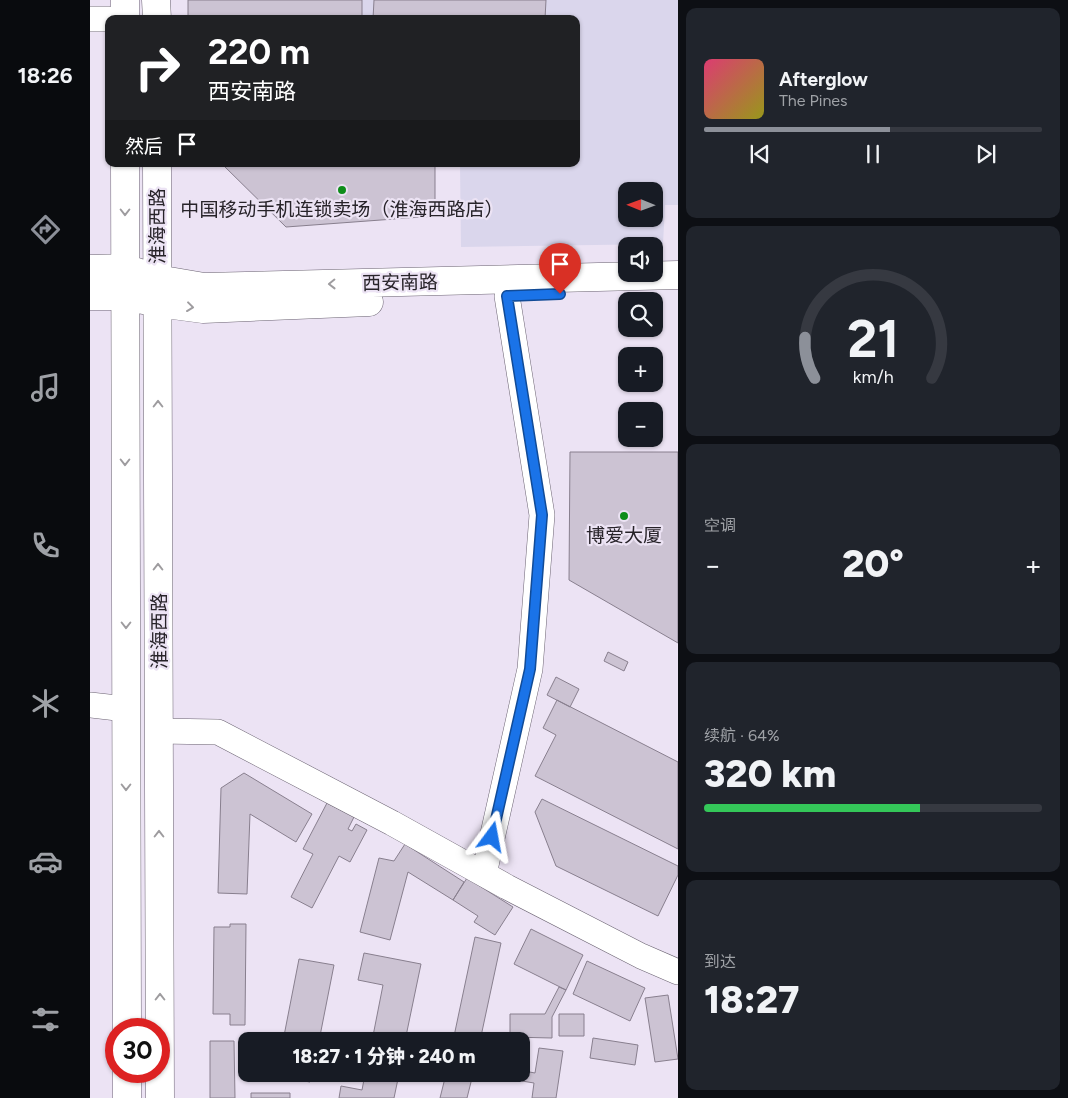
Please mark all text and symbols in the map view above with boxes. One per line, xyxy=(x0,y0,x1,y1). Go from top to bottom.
text: 220 m xyxy=(208,31,310,73)
icon: right xyxy=(125,35,190,100)
text: 18:26 xyxy=(18,62,72,89)
text: Afterglow xyxy=(779,68,868,91)
text: 西安南路 xyxy=(208,78,296,105)
text: The Pines xyxy=(779,91,848,110)
icon: arrive xyxy=(173,130,201,158)
text: 然后 xyxy=(125,135,163,158)
icon: previous xyxy=(746,140,774,168)
icon: pause xyxy=(859,140,887,168)
icon: next xyxy=(972,140,1000,168)
north arrow xyxy=(618,182,662,228)
map controls xyxy=(618,182,663,447)
marker: 中国移动手机连锁卖场（淮海西路店） xyxy=(336,184,348,196)
street label: 淮海西路 xyxy=(146,188,169,264)
place label: 中国移动手机连锁卖场（淮海西路店） xyxy=(180,198,504,221)
one-way arrow xyxy=(120,209,130,217)
icon: directions xyxy=(28,212,63,247)
button: sound xyxy=(618,237,663,282)
pin xyxy=(539,243,581,294)
icon: arrive xyxy=(546,250,574,278)
street label: 西安南路 xyxy=(362,270,438,295)
one-way arrow xyxy=(328,279,336,289)
button: search xyxy=(618,292,663,337)
one-way arrow xyxy=(187,301,195,312)
text: 21 xyxy=(847,308,899,370)
button: + xyxy=(618,347,663,392)
text: km/h xyxy=(853,366,893,387)
icon: music xyxy=(28,370,63,405)
one-way arrow xyxy=(153,400,163,408)
button: − xyxy=(618,402,663,447)
one-way arrow xyxy=(120,459,130,467)
marker: 博爱大厦 xyxy=(618,510,630,522)
text: 空调 xyxy=(704,516,736,535)
place label: 博爱大厦 xyxy=(586,524,662,547)
icon: phone xyxy=(28,528,63,563)
text: 20° xyxy=(842,541,904,587)
text: − xyxy=(704,548,721,582)
text: + xyxy=(1025,548,1042,582)
one-way arrow xyxy=(153,563,163,570)
street label: 淮海西路 xyxy=(148,593,171,669)
one-way arrow xyxy=(121,622,131,629)
icon: climate xyxy=(28,686,63,721)
text: 续航 · 64% xyxy=(704,726,780,745)
text: 320 km xyxy=(704,751,836,797)
one-way arrow xyxy=(121,784,131,792)
position arrow xyxy=(465,810,517,862)
one-way arrow xyxy=(154,830,164,838)
icon: car xyxy=(28,844,63,879)
text: 到达 xyxy=(704,952,736,971)
text: 18:27 xyxy=(704,977,800,1023)
one-way arrow xyxy=(155,993,165,1000)
icon: filters xyxy=(28,1002,63,1037)
speed limit sign: 30 xyxy=(105,1018,170,1083)
text: 18:27 · 1 分钟 · 240 m xyxy=(293,1045,475,1068)

